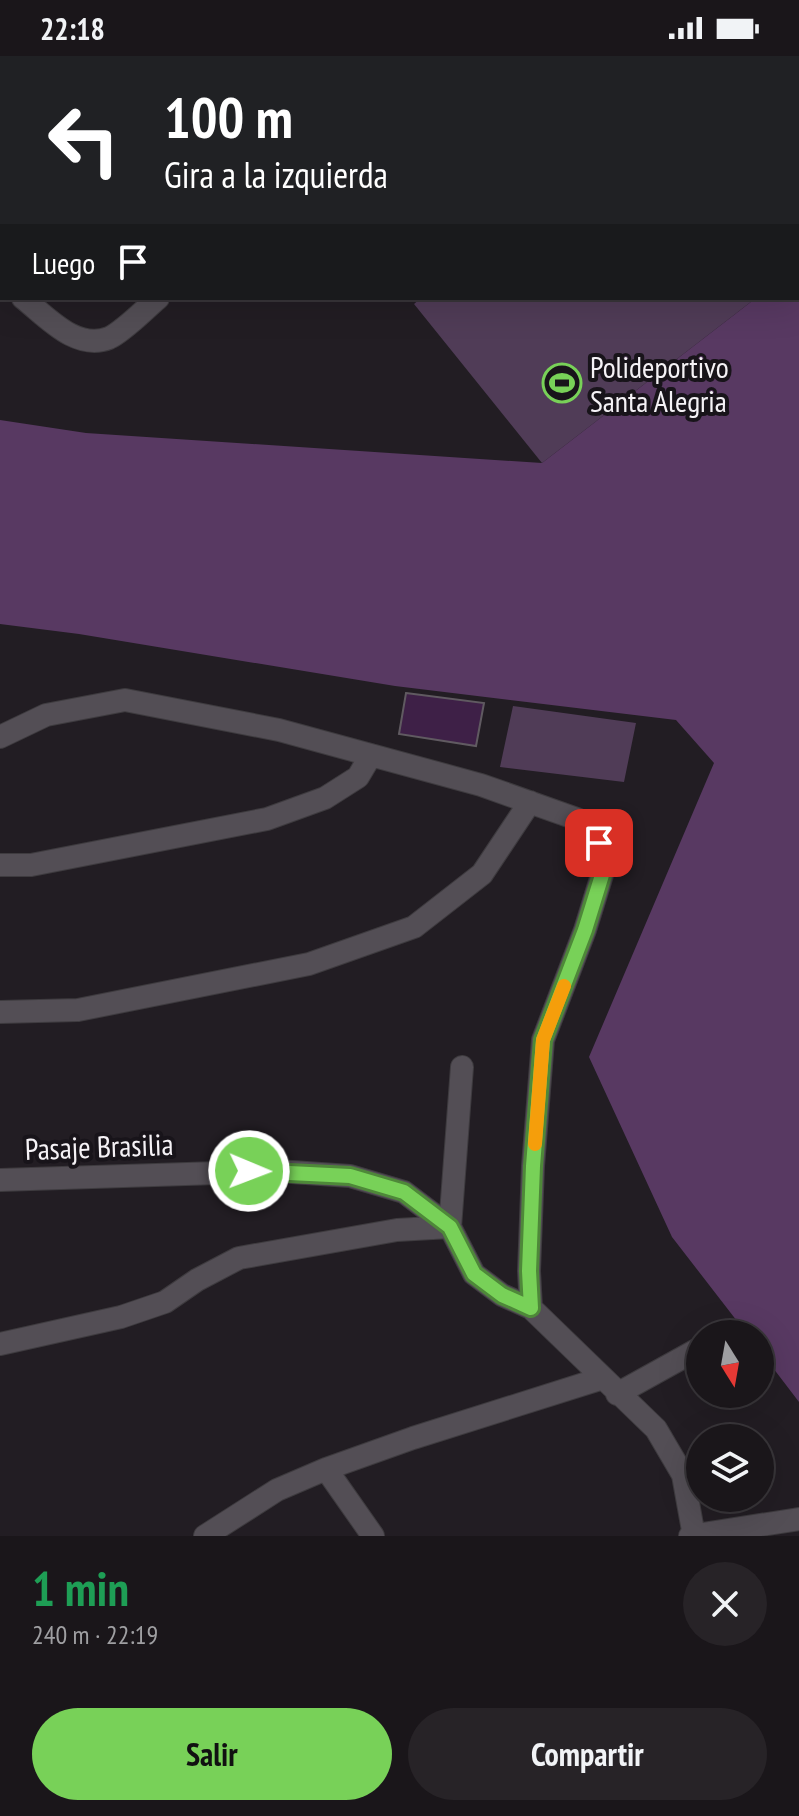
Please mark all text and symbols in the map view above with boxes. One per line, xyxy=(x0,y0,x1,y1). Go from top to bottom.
text: 22:18 xyxy=(40,9,105,48)
text: 100 m xyxy=(164,81,293,153)
icon: left xyxy=(32,88,136,192)
text: Gira a la izquierda xyxy=(164,151,388,198)
icon: arrive xyxy=(111,240,155,284)
text: Luego xyxy=(32,243,95,282)
place label: Polideportivo Santa Alegria xyxy=(590,347,729,420)
sports icon: Polideportivo Santa Alegria xyxy=(541,362,583,404)
pin xyxy=(565,809,633,877)
icon: arrive xyxy=(577,821,621,865)
street label: Pasaje Brasilia xyxy=(24,1124,174,1168)
position arrow xyxy=(207,1129,291,1213)
north arrow xyxy=(686,1320,774,1408)
map controls xyxy=(686,1320,774,1512)
button: layers xyxy=(686,1424,774,1512)
text: 1 min xyxy=(32,1557,129,1619)
button: close xyxy=(683,1562,767,1646)
text: 240 m · 22:19 xyxy=(32,1618,158,1651)
button: Salir xyxy=(32,1708,392,1800)
button: Compartir xyxy=(408,1708,767,1800)

